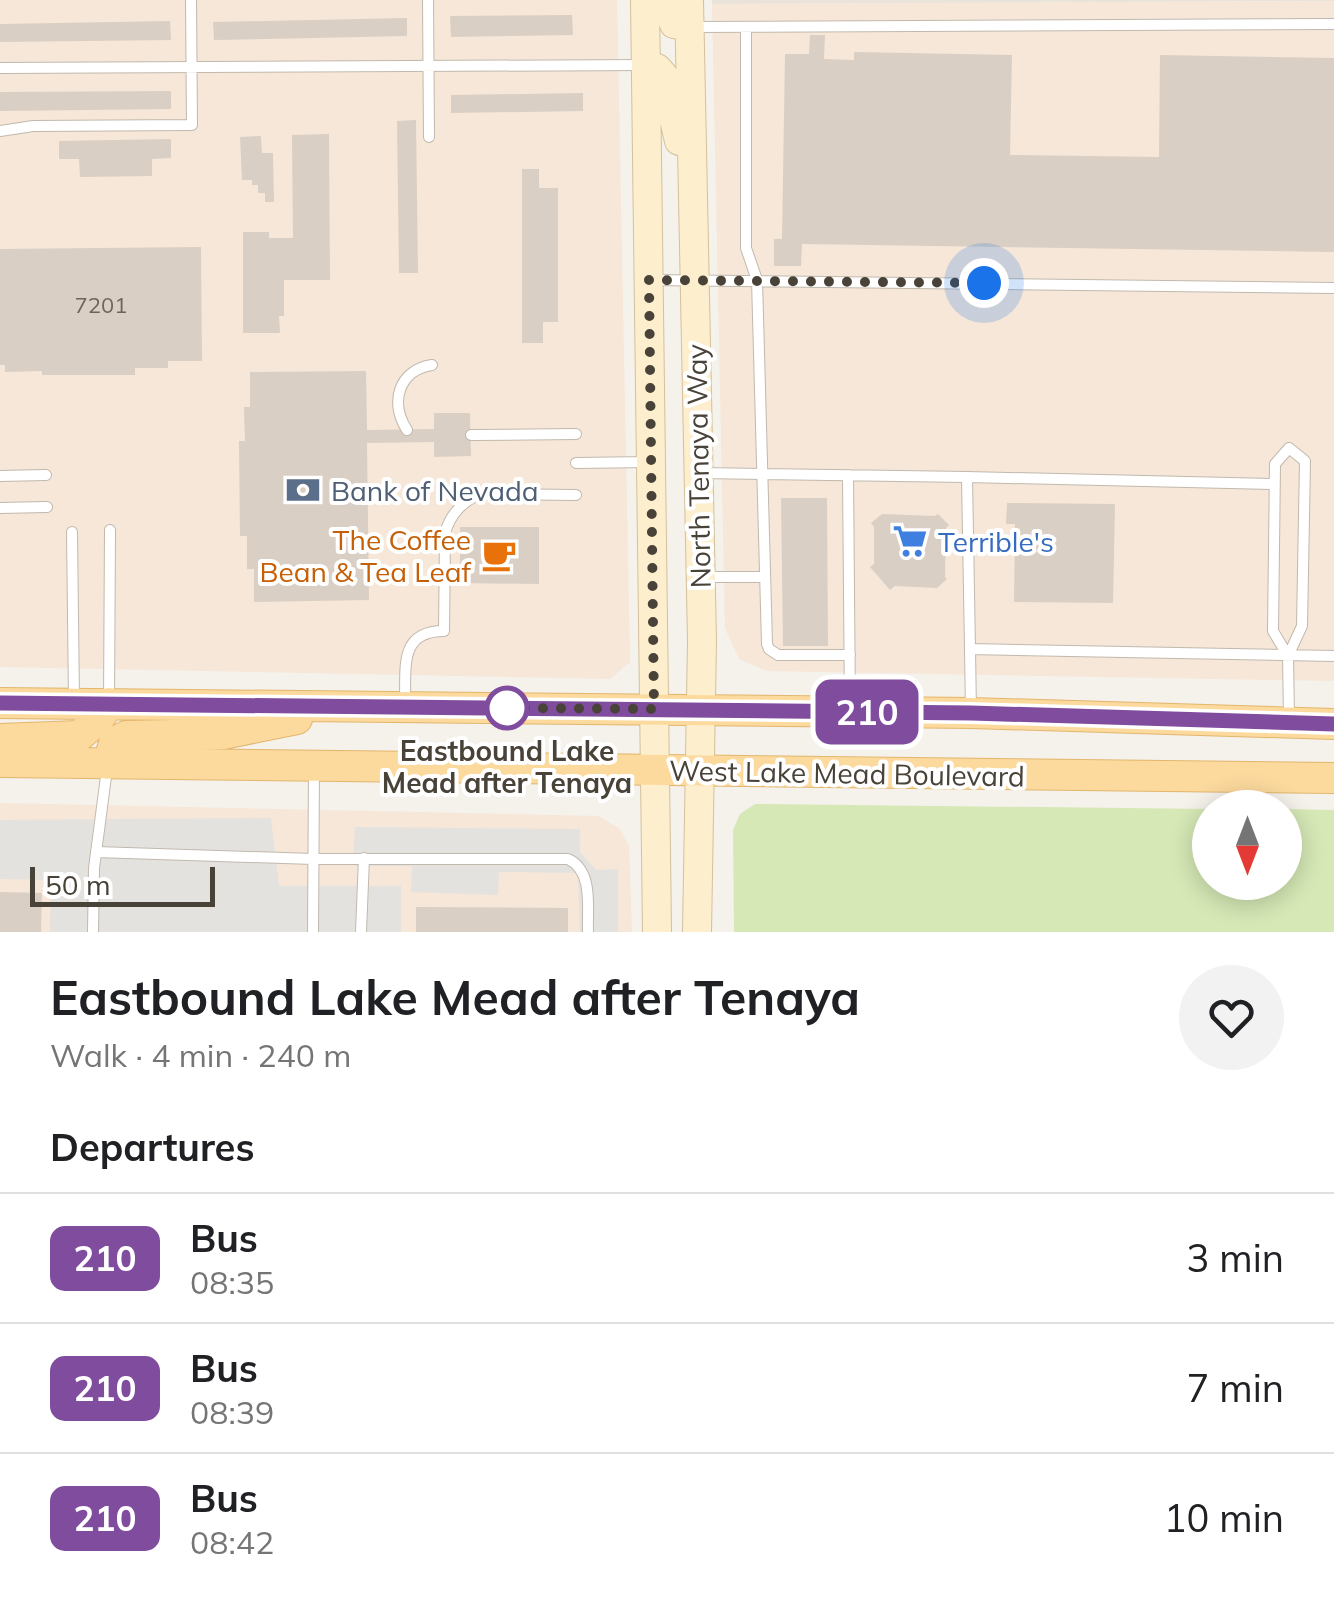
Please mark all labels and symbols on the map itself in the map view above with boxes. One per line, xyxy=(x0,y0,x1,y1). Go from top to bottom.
your location xyxy=(959,258,1009,308)
house number: 7201 xyxy=(75,291,127,319)
street label: North Tenaya Way xyxy=(678,344,718,588)
bank icon: Bank of Nevada xyxy=(284,471,322,509)
place label: Bank of Nevada xyxy=(331,473,539,508)
place label: The Coffee Bean & Tea Leaf xyxy=(259,522,472,589)
supermarket icon: Terrible's xyxy=(891,522,929,560)
place label: Terrible's xyxy=(938,524,1054,559)
cafe icon: The Coffee Bean & Tea Leaf xyxy=(480,536,518,574)
line badge: 210 xyxy=(810,680,924,744)
marker: Eastbound Lake Mead after Tenaya xyxy=(486,687,528,729)
place label: Eastbound Lake Mead after Tenaya xyxy=(382,733,632,800)
street label: West Lake Mead Boulevard xyxy=(669,752,1025,794)
north arrow xyxy=(1192,790,1302,900)
scale bar xyxy=(30,862,215,906)

